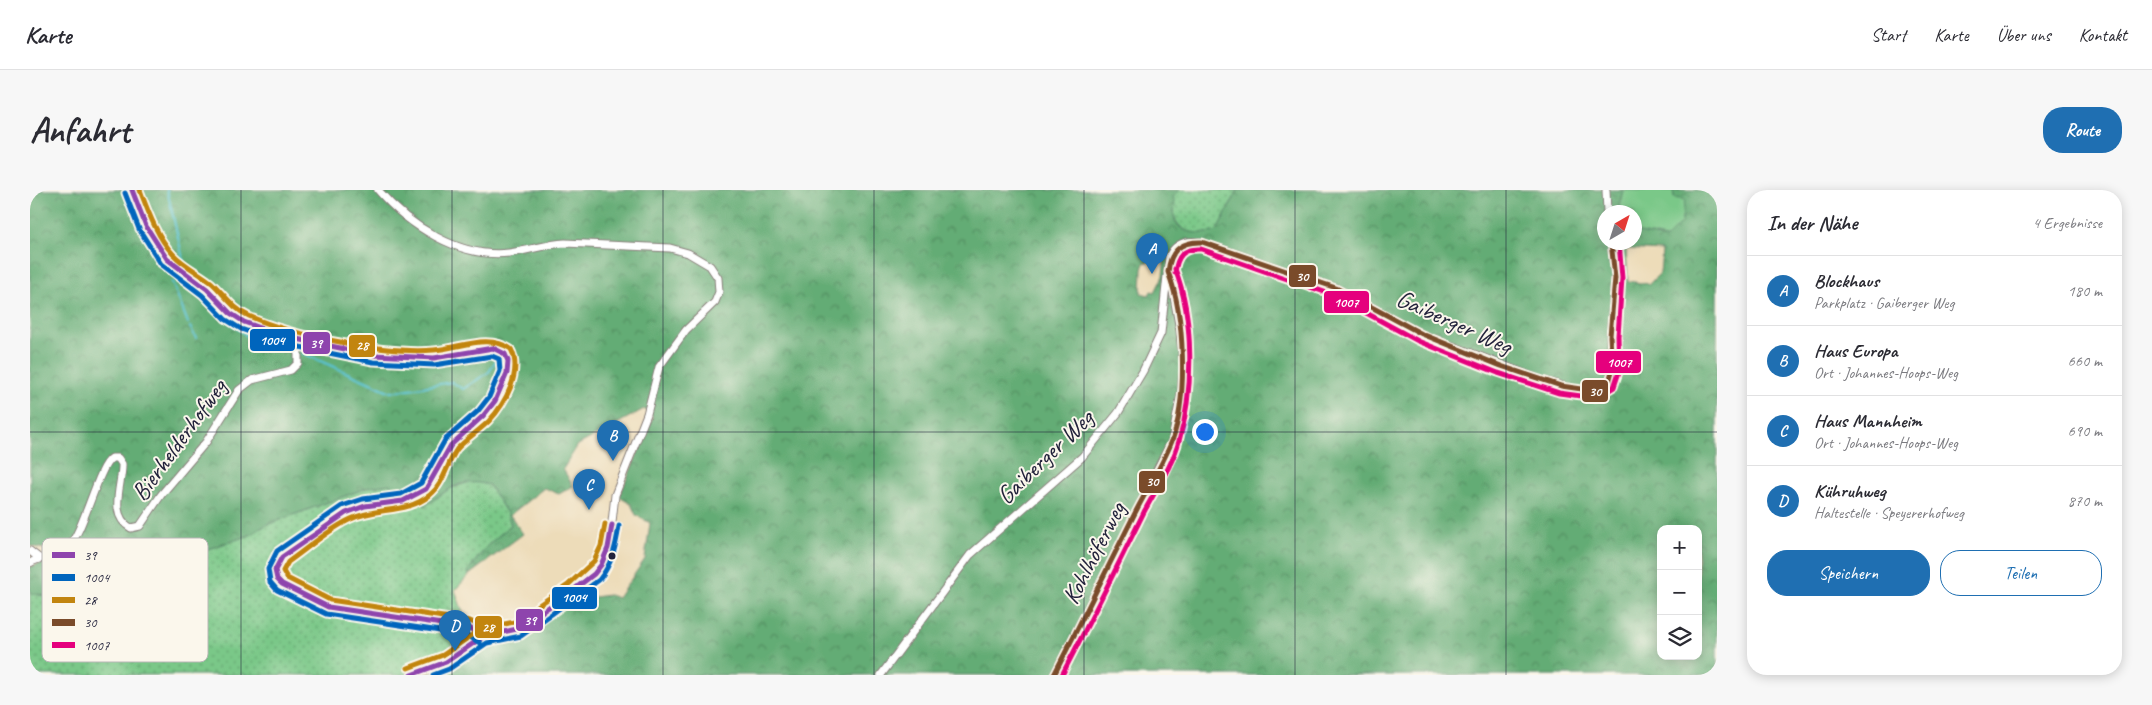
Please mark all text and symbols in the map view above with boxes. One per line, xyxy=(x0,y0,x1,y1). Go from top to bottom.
text: Karte xyxy=(25,20,72,50)
text: Start xyxy=(1871,24,1906,46)
text: Karte xyxy=(1934,24,1969,46)
text: Über uns xyxy=(1997,24,2051,46)
text: Kontakt xyxy=(2079,24,2127,46)
button: Route xyxy=(2043,107,2122,153)
text: Anfahrt xyxy=(30,108,130,153)
north arrow xyxy=(1597,205,1642,250)
text: In der Nähe xyxy=(1767,210,1857,236)
text: 4 Ergebnisse xyxy=(2033,213,2102,233)
pin: A xyxy=(1136,233,1168,274)
line badge: 30 xyxy=(1288,264,1317,288)
text: 30 xyxy=(1296,268,1310,285)
text: Blockhaus xyxy=(1814,269,1879,293)
text: A xyxy=(1779,281,1787,301)
text: 180 m xyxy=(2068,281,2102,301)
street label: Gaiberger Weg xyxy=(1391,282,1519,362)
line badge: 1007 xyxy=(1323,290,1370,314)
text: Parkplatz · Gaiberger Weg xyxy=(1814,293,1954,313)
text: 1007 xyxy=(1333,294,1360,311)
line badge: 1004 xyxy=(249,328,296,352)
line badge: 39 xyxy=(302,331,331,355)
text: 1004 xyxy=(259,332,286,349)
line badge: 28 xyxy=(348,334,376,358)
text: 39 xyxy=(310,335,324,352)
text: 28 xyxy=(356,337,370,354)
text: Haus Europa xyxy=(1814,339,1898,363)
line badge: 1007 xyxy=(1595,350,1642,374)
text: B xyxy=(1779,351,1787,371)
text: 660 m xyxy=(2068,351,2102,371)
text: 1007 xyxy=(1606,354,1633,371)
text: Ort · Johannes-Hoops-Weg xyxy=(1814,363,1958,383)
street label: Bierhelderhofweg xyxy=(124,371,235,507)
line badge: 30 xyxy=(1581,379,1609,403)
text: 30 xyxy=(1589,383,1603,400)
street label: Gaiberger Weg xyxy=(990,401,1102,511)
text: Haus Mannheim xyxy=(1814,409,1922,433)
your location xyxy=(1192,419,1218,445)
pin: B xyxy=(597,420,629,461)
text: C xyxy=(1779,421,1787,441)
text: 690 m xyxy=(2068,421,2102,441)
text: Ort · Johannes-Hoops-Weg xyxy=(1814,433,1958,453)
pin: C xyxy=(573,469,605,510)
line badge: 30 xyxy=(1138,470,1166,494)
text: 30 xyxy=(1146,473,1160,490)
text: Kühruhweg xyxy=(1814,479,1885,503)
text: D xyxy=(1778,491,1788,511)
text: 870 m xyxy=(2068,491,2102,511)
street label: Kohlhöferweg xyxy=(1055,496,1134,609)
text: Haltestelle · Speyererhofweg xyxy=(1814,503,1964,523)
map controls xyxy=(1657,525,1702,660)
button: + xyxy=(1657,525,1702,570)
legend xyxy=(42,538,208,662)
text: 39 xyxy=(84,547,98,564)
button: Speichern xyxy=(1767,550,1930,596)
button: Teilen xyxy=(1940,550,2102,596)
unlabelled marker xyxy=(607,551,617,561)
text: 1004 xyxy=(84,569,111,586)
button: − xyxy=(1657,570,1702,615)
line badge: 1004 xyxy=(551,586,598,610)
text: 1004 xyxy=(561,589,588,606)
text: 28 xyxy=(84,592,98,609)
line badge: 39 xyxy=(515,608,544,632)
pin: D xyxy=(439,610,471,651)
text: 39 xyxy=(524,612,538,629)
text: 30 xyxy=(84,614,98,631)
line badge: 28 xyxy=(474,615,503,639)
button: layers xyxy=(1657,615,1702,660)
text: 28 xyxy=(482,619,496,636)
text: 1007 xyxy=(84,637,110,654)

